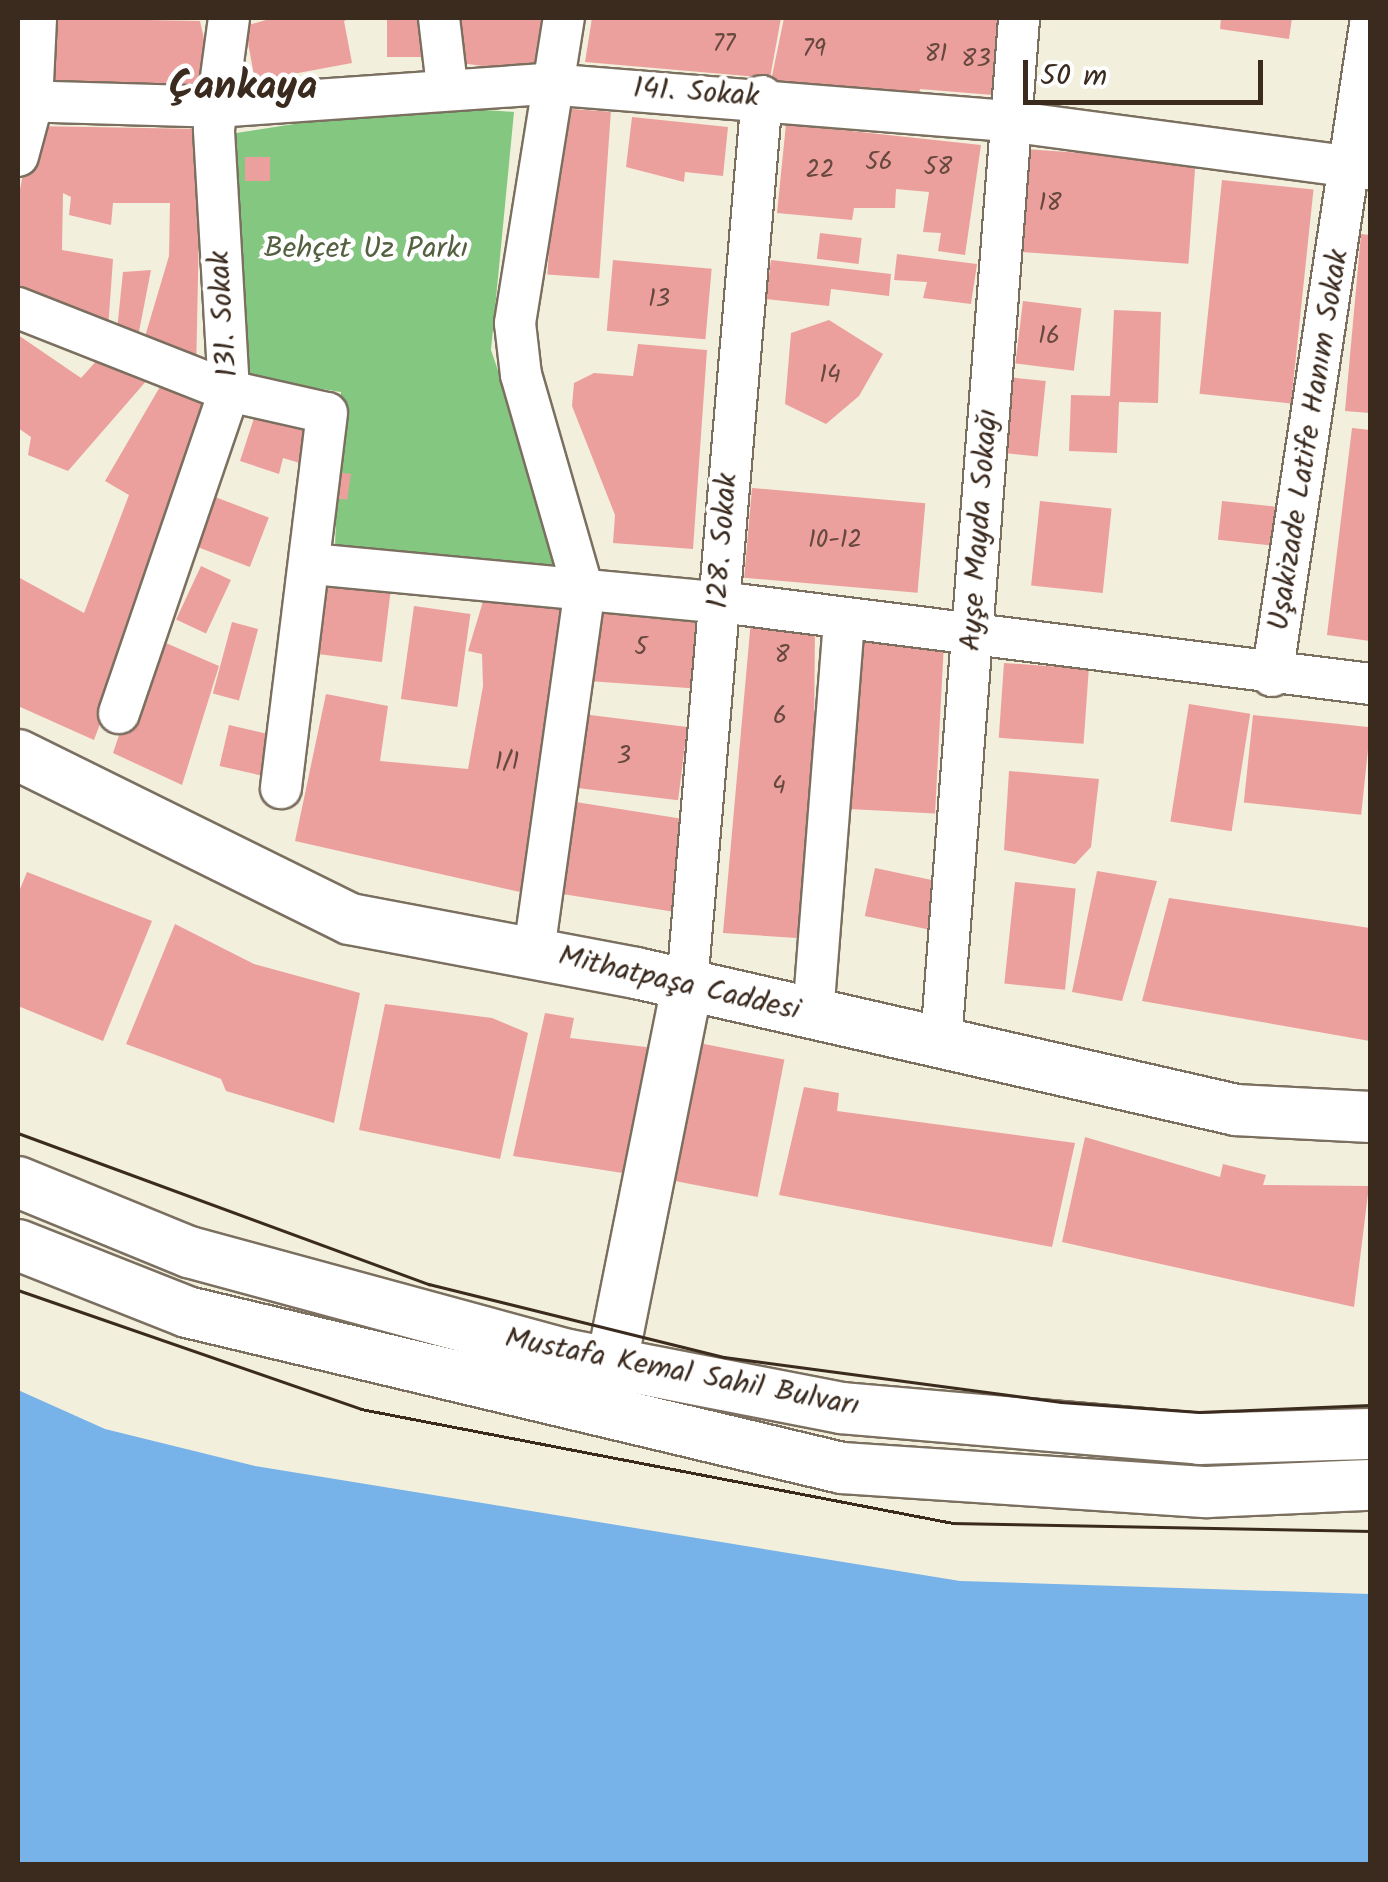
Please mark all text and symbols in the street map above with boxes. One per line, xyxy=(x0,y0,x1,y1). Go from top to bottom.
house number: 77 xyxy=(712,29,736,59)
house number: 79 xyxy=(802,34,826,64)
house number: 81 xyxy=(925,39,947,69)
scale bar xyxy=(1028,40,1268,102)
house number: 83 xyxy=(961,44,991,74)
text: 50 m xyxy=(1040,53,1107,101)
district label: Çankaya xyxy=(168,63,318,111)
street label: 141. Sokak xyxy=(632,71,760,115)
house number: 56 xyxy=(865,147,893,177)
house number: 58 xyxy=(924,152,952,182)
house number: 22 xyxy=(805,155,835,185)
house number: 18 xyxy=(1039,188,1061,218)
park label: Behçet Uz Parkı xyxy=(264,231,468,267)
street label: Uşakizade Latife Hanım Sokak xyxy=(1261,247,1357,633)
street label: 131. Sokak xyxy=(202,249,246,379)
house number: 13 xyxy=(648,284,670,314)
house number: 16 xyxy=(1038,321,1060,351)
house number: 14 xyxy=(819,360,841,390)
street label: Ayşe Mayda Sokağı xyxy=(954,407,1006,653)
street label: 128. Sokak xyxy=(700,472,746,610)
house number: 10-12 xyxy=(808,525,862,555)
house number: 5 xyxy=(634,632,648,662)
house number: 8 xyxy=(774,640,790,670)
house number: 6 xyxy=(773,701,787,731)
house number: 3 xyxy=(617,741,631,771)
house number: 1/1 xyxy=(495,747,519,777)
house number: 4 xyxy=(772,771,786,801)
street label: Mithatpaşa Caddesi xyxy=(555,939,803,1029)
street label: Mustafa Kemal Sahil Bulvarı xyxy=(502,1321,862,1425)

